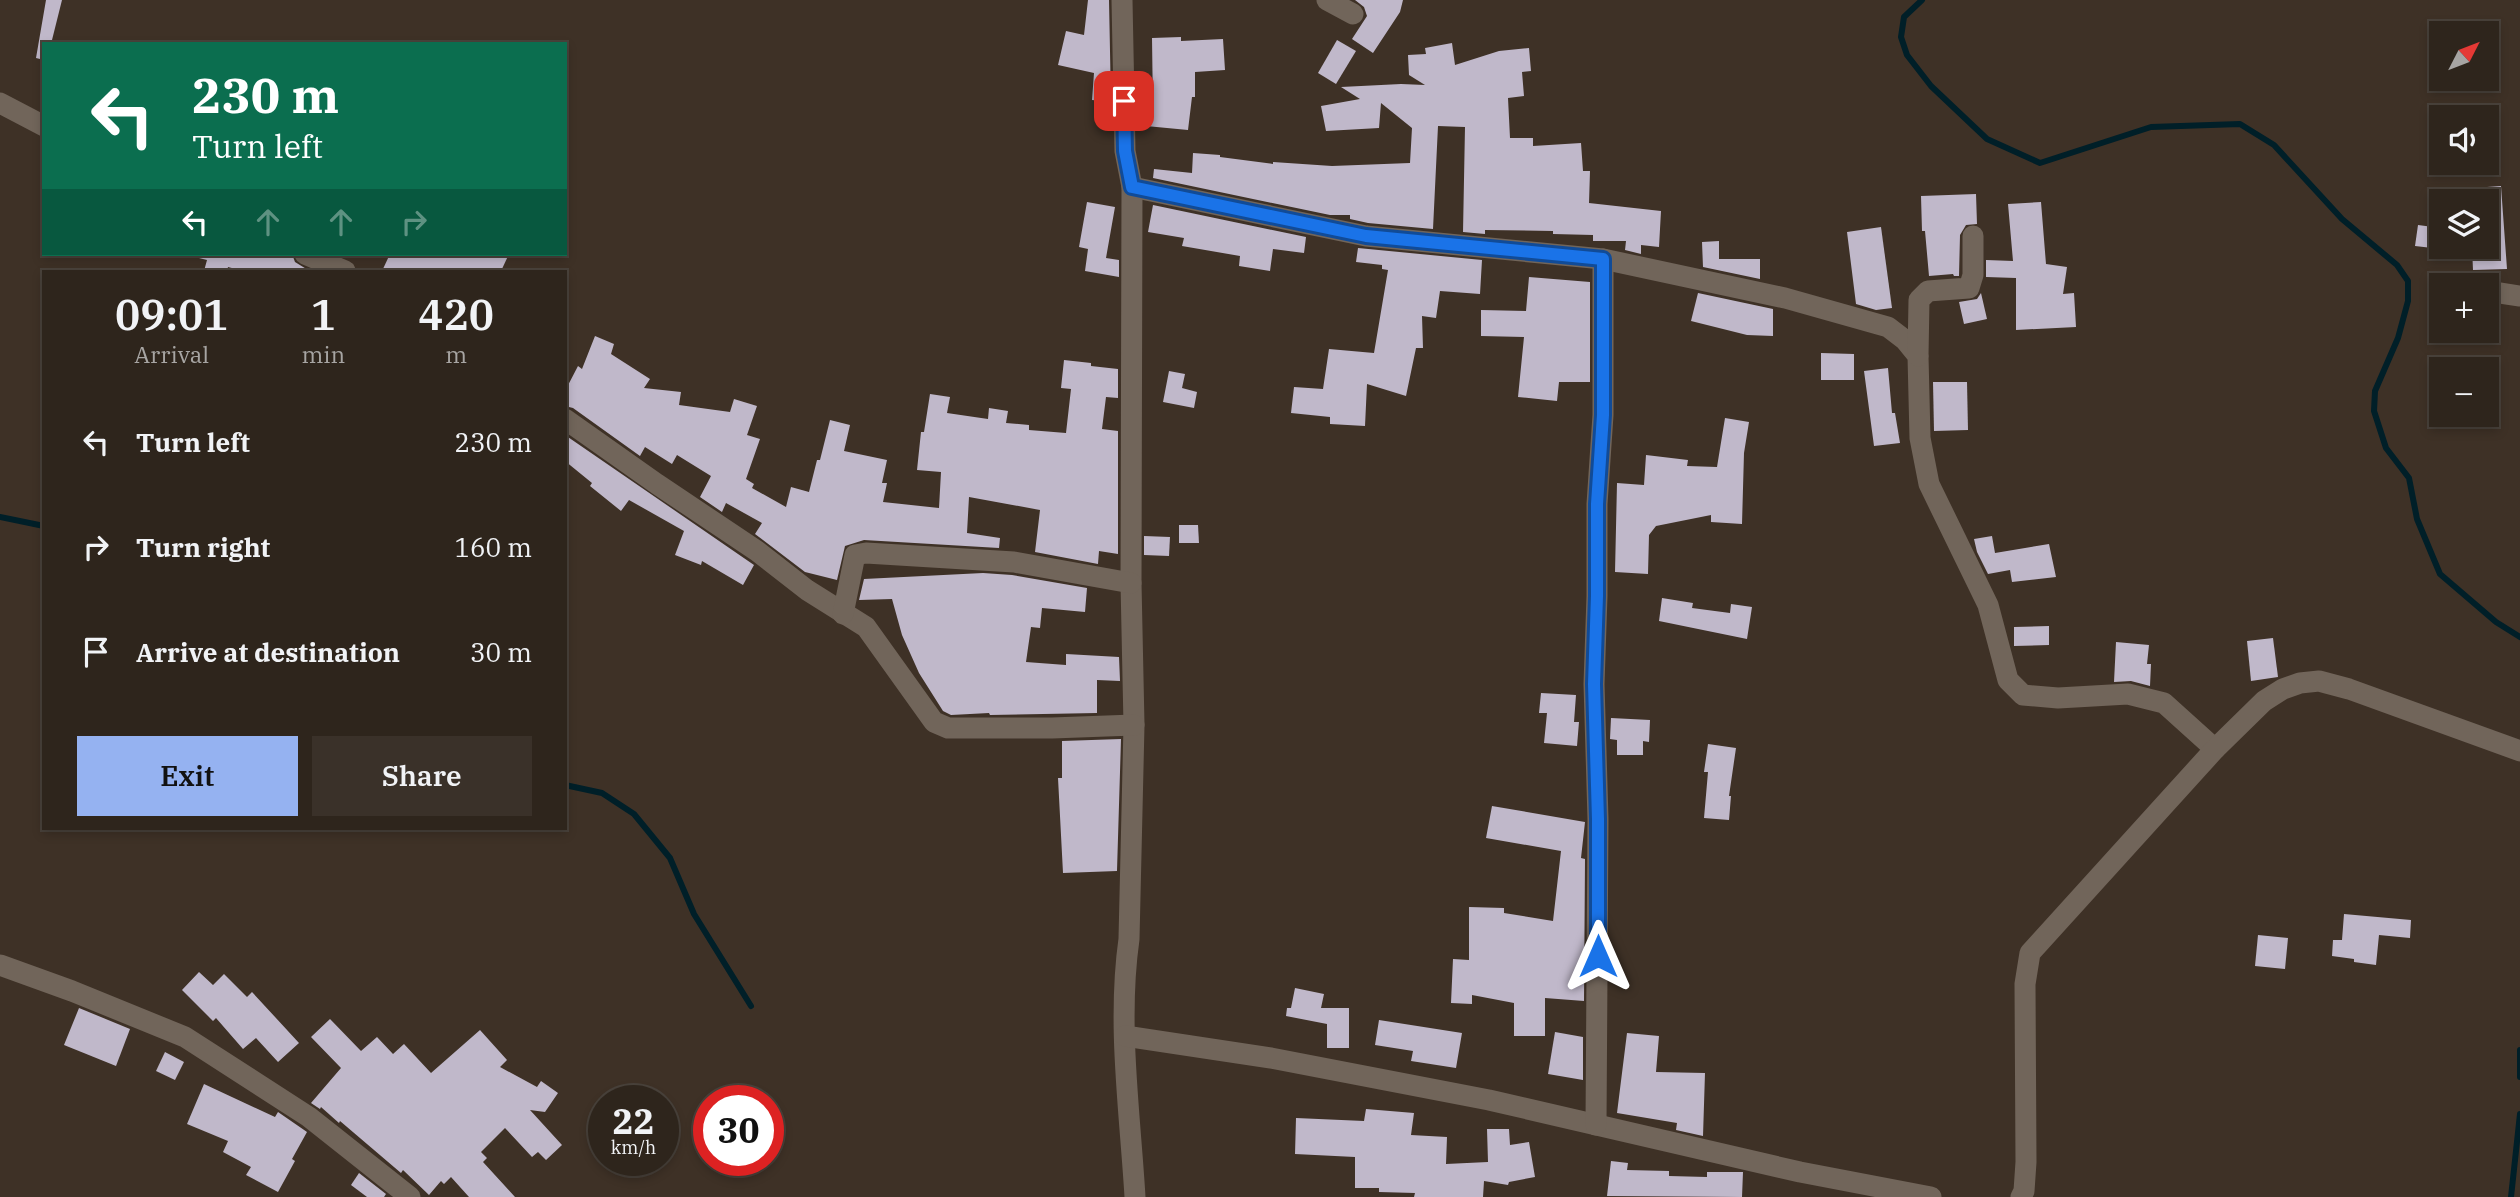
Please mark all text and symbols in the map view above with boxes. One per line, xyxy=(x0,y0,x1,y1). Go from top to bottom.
north arrow xyxy=(2429,21,2499,91)
map controls xyxy=(2429,21,2499,427)
text: 230 m xyxy=(192,63,339,126)
icon: left xyxy=(77,70,168,161)
pin xyxy=(1094,71,1154,131)
icon: arrive xyxy=(1105,82,1143,120)
button: sound xyxy=(2429,105,2499,175)
text: Turn left xyxy=(192,125,323,167)
button: layers xyxy=(2429,189,2499,259)
icon: left xyxy=(176,203,214,241)
icon: ahead xyxy=(249,203,287,241)
icon: ahead xyxy=(322,203,360,241)
icon: right xyxy=(395,203,433,241)
button: + xyxy=(2429,273,2499,343)
text: 09:01 xyxy=(115,287,228,342)
text: 1 xyxy=(311,287,336,342)
text: 420 xyxy=(418,287,494,342)
text: Arrival xyxy=(134,339,209,369)
text: min xyxy=(301,339,345,369)
text: m xyxy=(445,339,467,369)
button: − xyxy=(2429,357,2499,427)
icon: left xyxy=(77,423,115,461)
text: Turn left xyxy=(136,425,250,459)
text: 230 m xyxy=(454,425,532,459)
icon: right xyxy=(77,528,115,566)
text: Turn right xyxy=(136,530,270,564)
text: 160 m xyxy=(454,530,532,564)
icon: arrive xyxy=(77,633,115,671)
text: Arrive at destination xyxy=(136,635,400,669)
text: 30 m xyxy=(470,635,532,669)
button: Exit xyxy=(77,736,298,816)
button: Share xyxy=(312,736,532,816)
position arrow xyxy=(1561,919,1635,993)
speed limit sign: 30 xyxy=(693,1085,784,1176)
text: 22 xyxy=(612,1098,655,1144)
text: km/h xyxy=(611,1136,656,1159)

